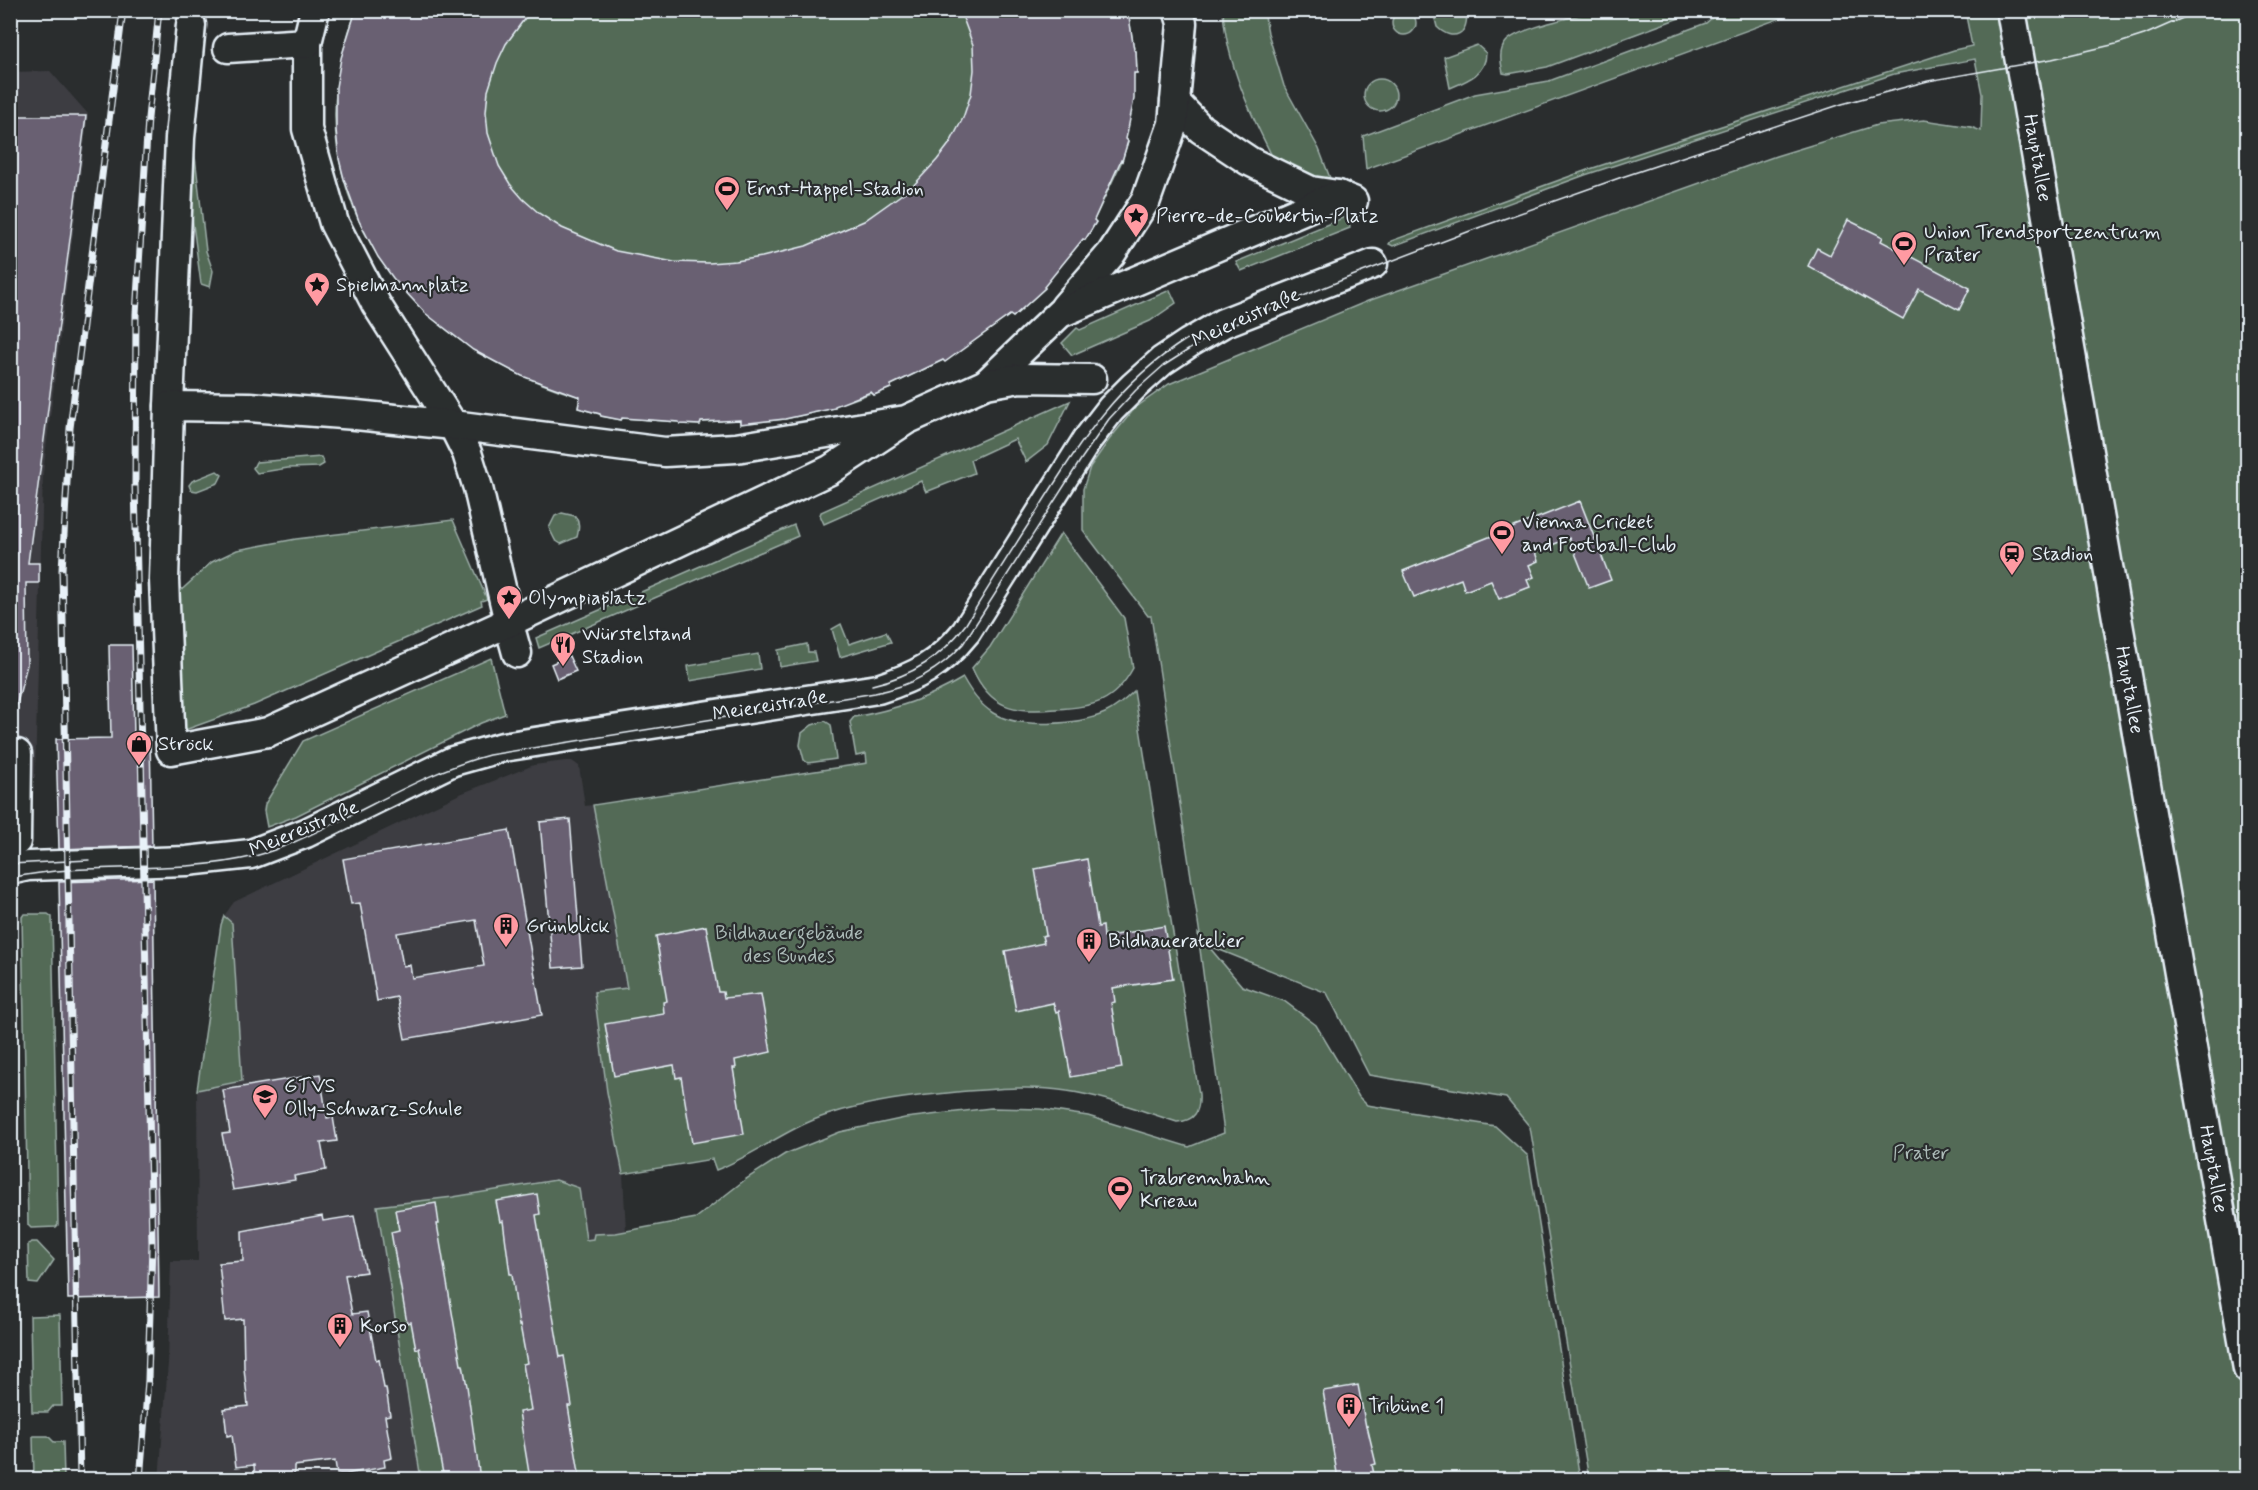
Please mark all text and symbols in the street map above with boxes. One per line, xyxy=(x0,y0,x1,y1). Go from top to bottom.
street label: Hauptallee xyxy=(2016,112,2058,204)
sports icon: Ernst-Happel-Stadion xyxy=(712,174,742,212)
place label: Ernst-Happel-Stadion xyxy=(746,176,924,203)
place icon: Pierre-de-Coubertin-Platz xyxy=(1121,201,1151,239)
place label: Pierre-de-Coubertin-Platz xyxy=(1156,203,1379,230)
place label: Union Trendsportzentrum Prater xyxy=(1924,219,2161,269)
sports icon: Union Trendsportzentrum Prater xyxy=(1889,229,1919,267)
place icon: Spielmannplatz xyxy=(302,270,332,308)
place label: Spielmannplatz xyxy=(336,272,469,299)
street label: Meiereistraße xyxy=(1188,281,1305,355)
place label: Vienna Cricket and Football-Club xyxy=(1522,509,1677,559)
sports icon: Vienna Cricket and Football-Club xyxy=(1487,518,1517,556)
station icon: Stadion xyxy=(1997,539,2027,577)
place label: Stadion xyxy=(2032,541,2093,568)
place icon: Olympiaplatz xyxy=(494,583,524,621)
place label: Olympiaplatz xyxy=(528,585,647,612)
place label: Würstelstand Stadion xyxy=(582,621,691,671)
restaurant icon: Würstelstand Stadion xyxy=(548,630,578,668)
street label: Hauptallee xyxy=(2108,644,2150,736)
street label: Meiereistraße xyxy=(710,684,830,728)
shop icon: Ströck xyxy=(124,729,154,767)
place label: Ströck xyxy=(158,731,214,758)
street label: Meiereistraße xyxy=(245,794,363,864)
building icon: Grünblick xyxy=(491,911,521,949)
place label: Grünblick xyxy=(526,913,610,940)
park label: Bildhauergebäude des Bundes xyxy=(715,920,863,970)
building icon: Bildhaueratelier xyxy=(1074,926,1104,964)
place label: Bildhaueratelier xyxy=(1108,928,1244,955)
place label: GTVS Olly-Schwarz-Schule xyxy=(284,1073,463,1123)
school or university icon: GTVS Olly-Schwarz-Schule xyxy=(250,1082,280,1120)
street label: Hauptallee xyxy=(2192,1123,2234,1215)
park label: Prater xyxy=(1893,1140,1949,1167)
place label: Trabrennbahn Krieau xyxy=(1140,1165,1270,1215)
sports icon: Trabrennbahn Krieau xyxy=(1105,1174,1135,1212)
building icon: Korso xyxy=(325,1311,355,1349)
place label: Korso xyxy=(360,1313,407,1340)
building icon: Tribüne 1 xyxy=(1334,1391,1364,1429)
place label: Tribüne 1 xyxy=(1368,1393,1444,1420)

